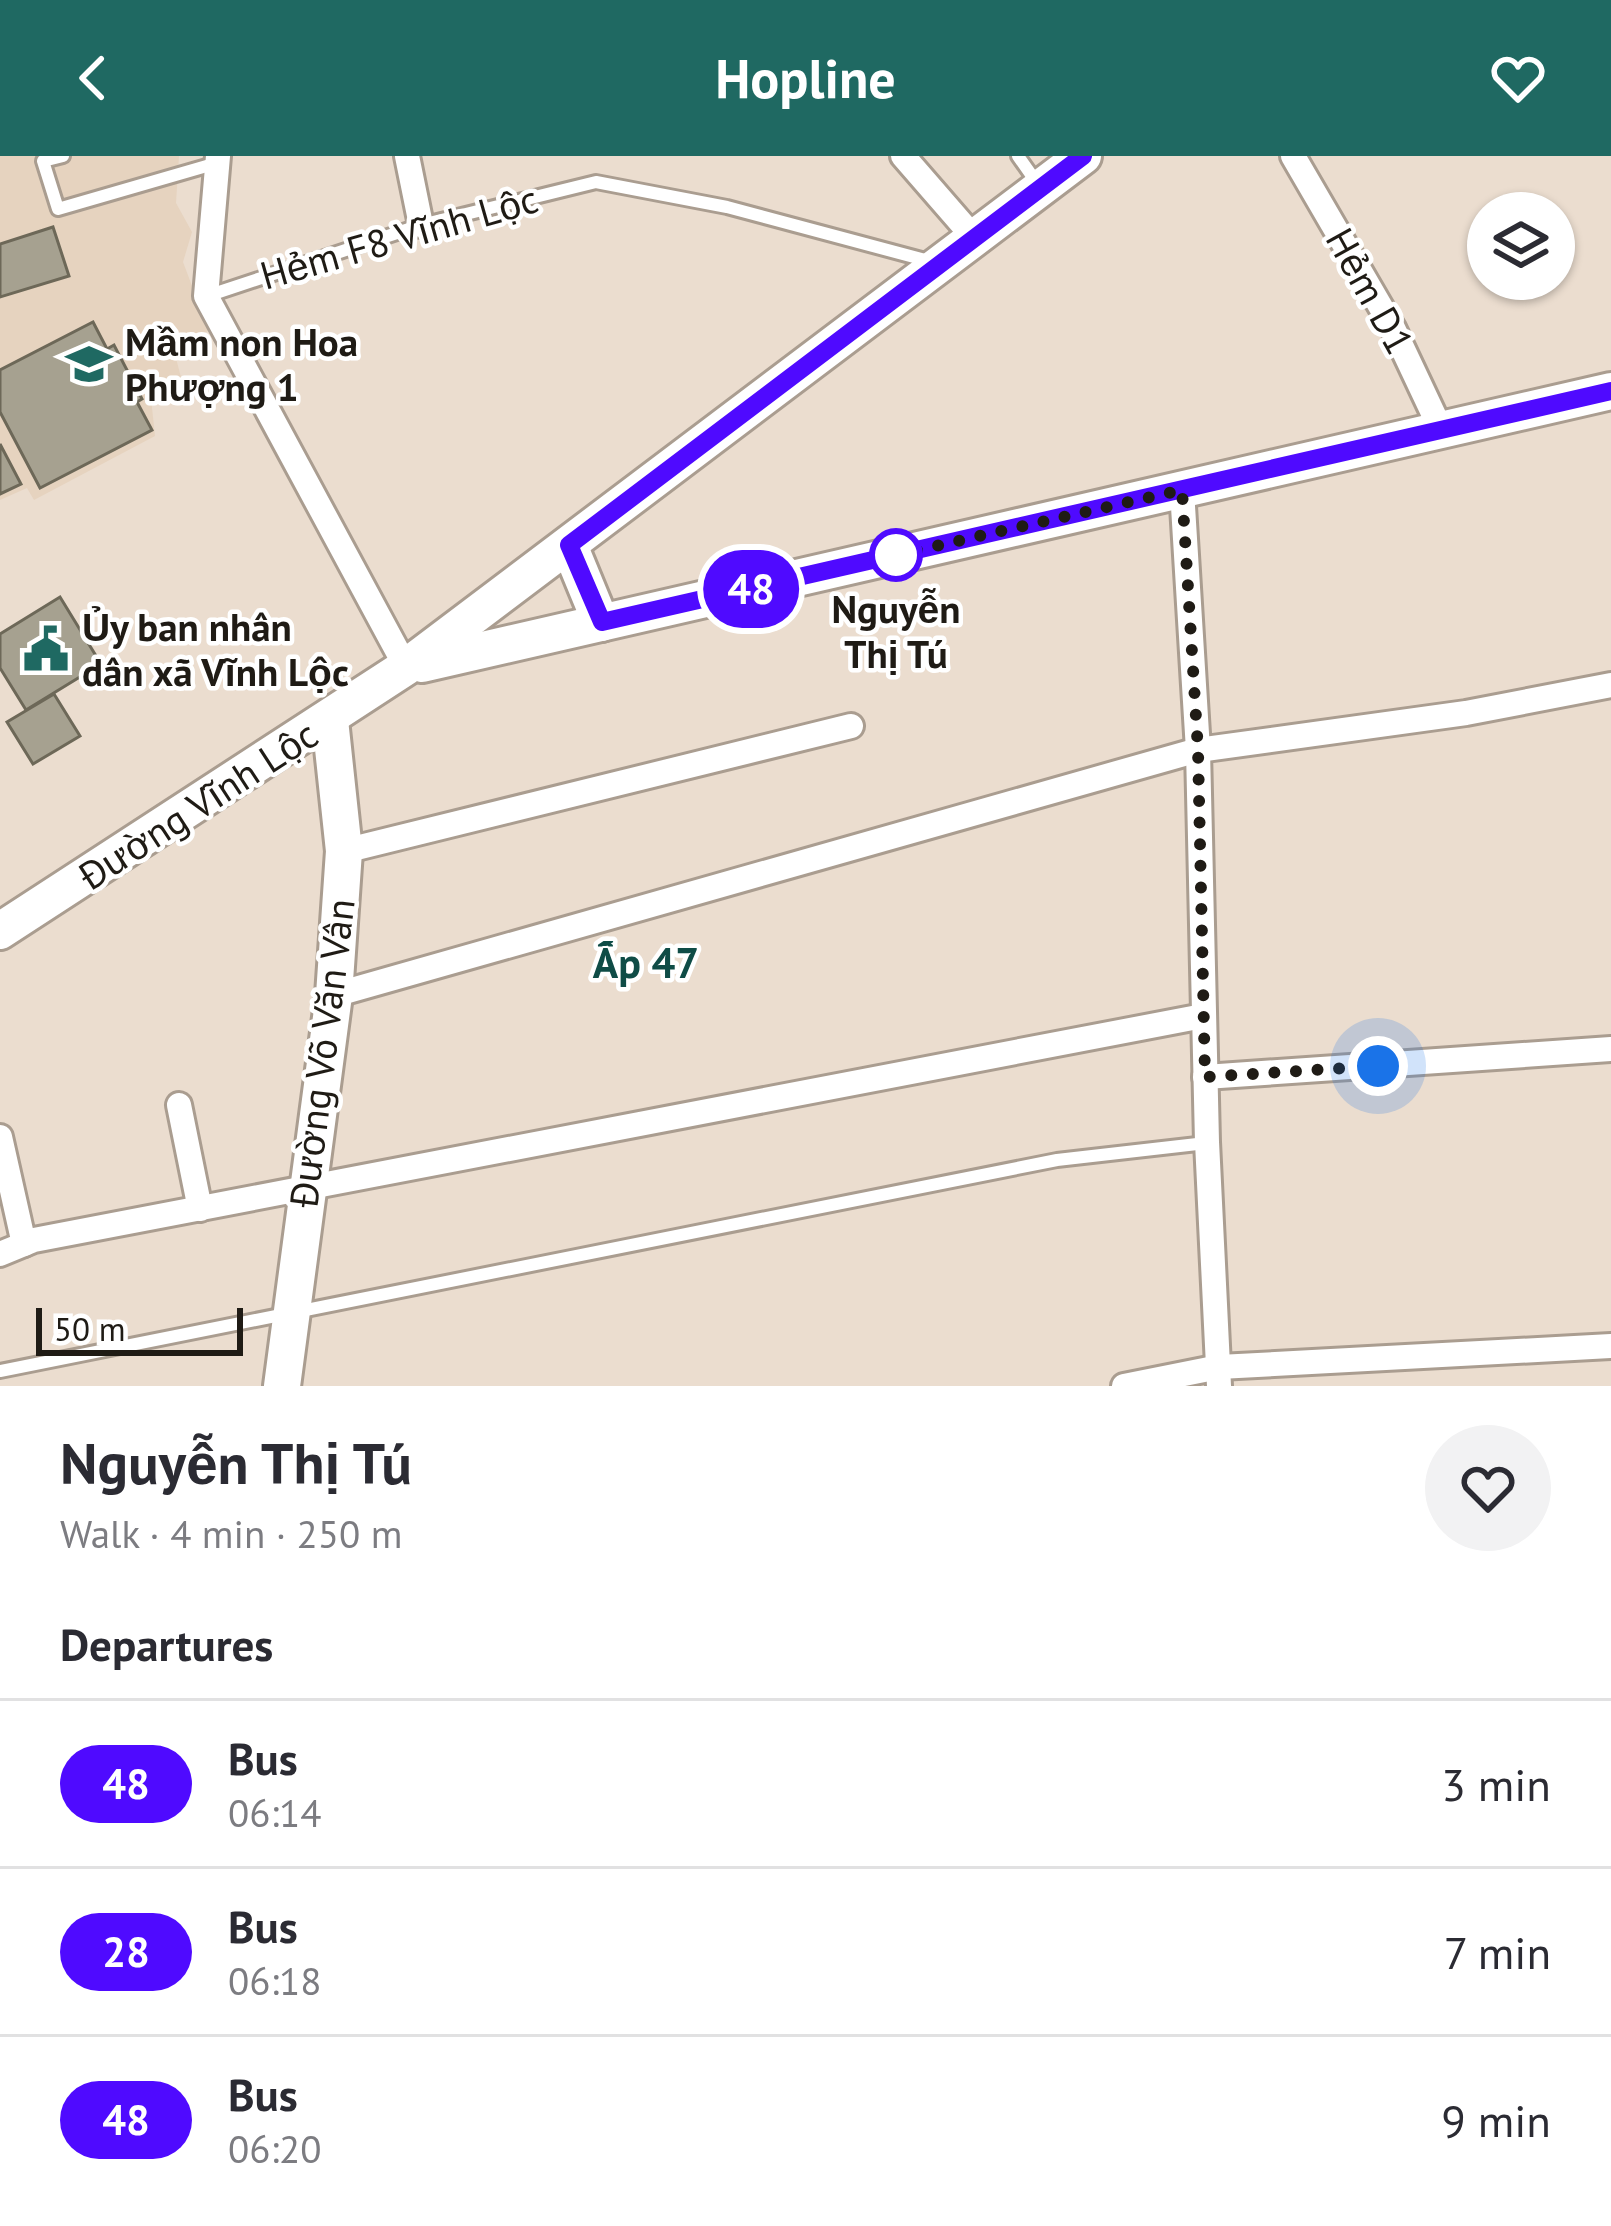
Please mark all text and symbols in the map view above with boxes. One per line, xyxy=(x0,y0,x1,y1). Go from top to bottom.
text: Hopline xyxy=(715,43,896,113)
icon: back xyxy=(60,45,126,111)
icon: heart xyxy=(1485,45,1551,111)
street label: Hẻm F8 Vĩnh Lộc xyxy=(254,173,543,300)
map controls xyxy=(1467,192,1575,300)
button: layers xyxy=(1467,192,1575,300)
street label: Hẻm D1 xyxy=(1315,219,1426,363)
place label: Mầm non Hoa Phượng 1 xyxy=(125,316,358,412)
school or university icon: Mầm non Hoa Phượng 1 xyxy=(64,339,114,389)
marker: Nguyễn Thị Tú xyxy=(871,530,921,580)
line badge: 48 xyxy=(697,550,805,628)
text: 48 xyxy=(727,561,775,616)
place label: Nguyễn Thị Tú xyxy=(831,583,961,679)
place label: Ủy ban nhân dân xã Vĩnh Lộc xyxy=(82,601,349,697)
public building icon: Ủy ban nhân dân xã Vĩnh Lộc xyxy=(21,624,71,674)
street label: Đường Vĩnh Lộc xyxy=(68,708,327,901)
street label: Đường Võ Văn Vân xyxy=(277,896,366,1211)
district label: Ấp 47 xyxy=(593,935,699,990)
your location xyxy=(1348,1036,1408,1096)
scale bar xyxy=(36,1302,243,1355)
text: 50 m xyxy=(54,1307,126,1350)
button: heart xyxy=(1425,1425,1551,1551)
text: Nguyễn Thị Tú xyxy=(60,1426,412,1500)
text: Walk · 4 min · 250 m xyxy=(60,1508,402,1559)
text: Departures xyxy=(60,1615,273,1673)
text: Bus xyxy=(228,1729,298,1787)
text: 3 min xyxy=(1441,1755,1551,1813)
text: 48 xyxy=(102,1756,150,1811)
text: 06:14 xyxy=(228,1787,322,1838)
text: Bus xyxy=(228,1897,298,1955)
text: 7 min xyxy=(1444,1923,1551,1981)
text: 28 xyxy=(102,1924,150,1979)
text: 06:18 xyxy=(228,1955,322,2006)
text: Bus xyxy=(228,2065,298,2123)
text: 9 min xyxy=(1441,2091,1551,2149)
text: 48 xyxy=(102,2092,150,2147)
text: 06:20 xyxy=(228,2123,322,2174)

